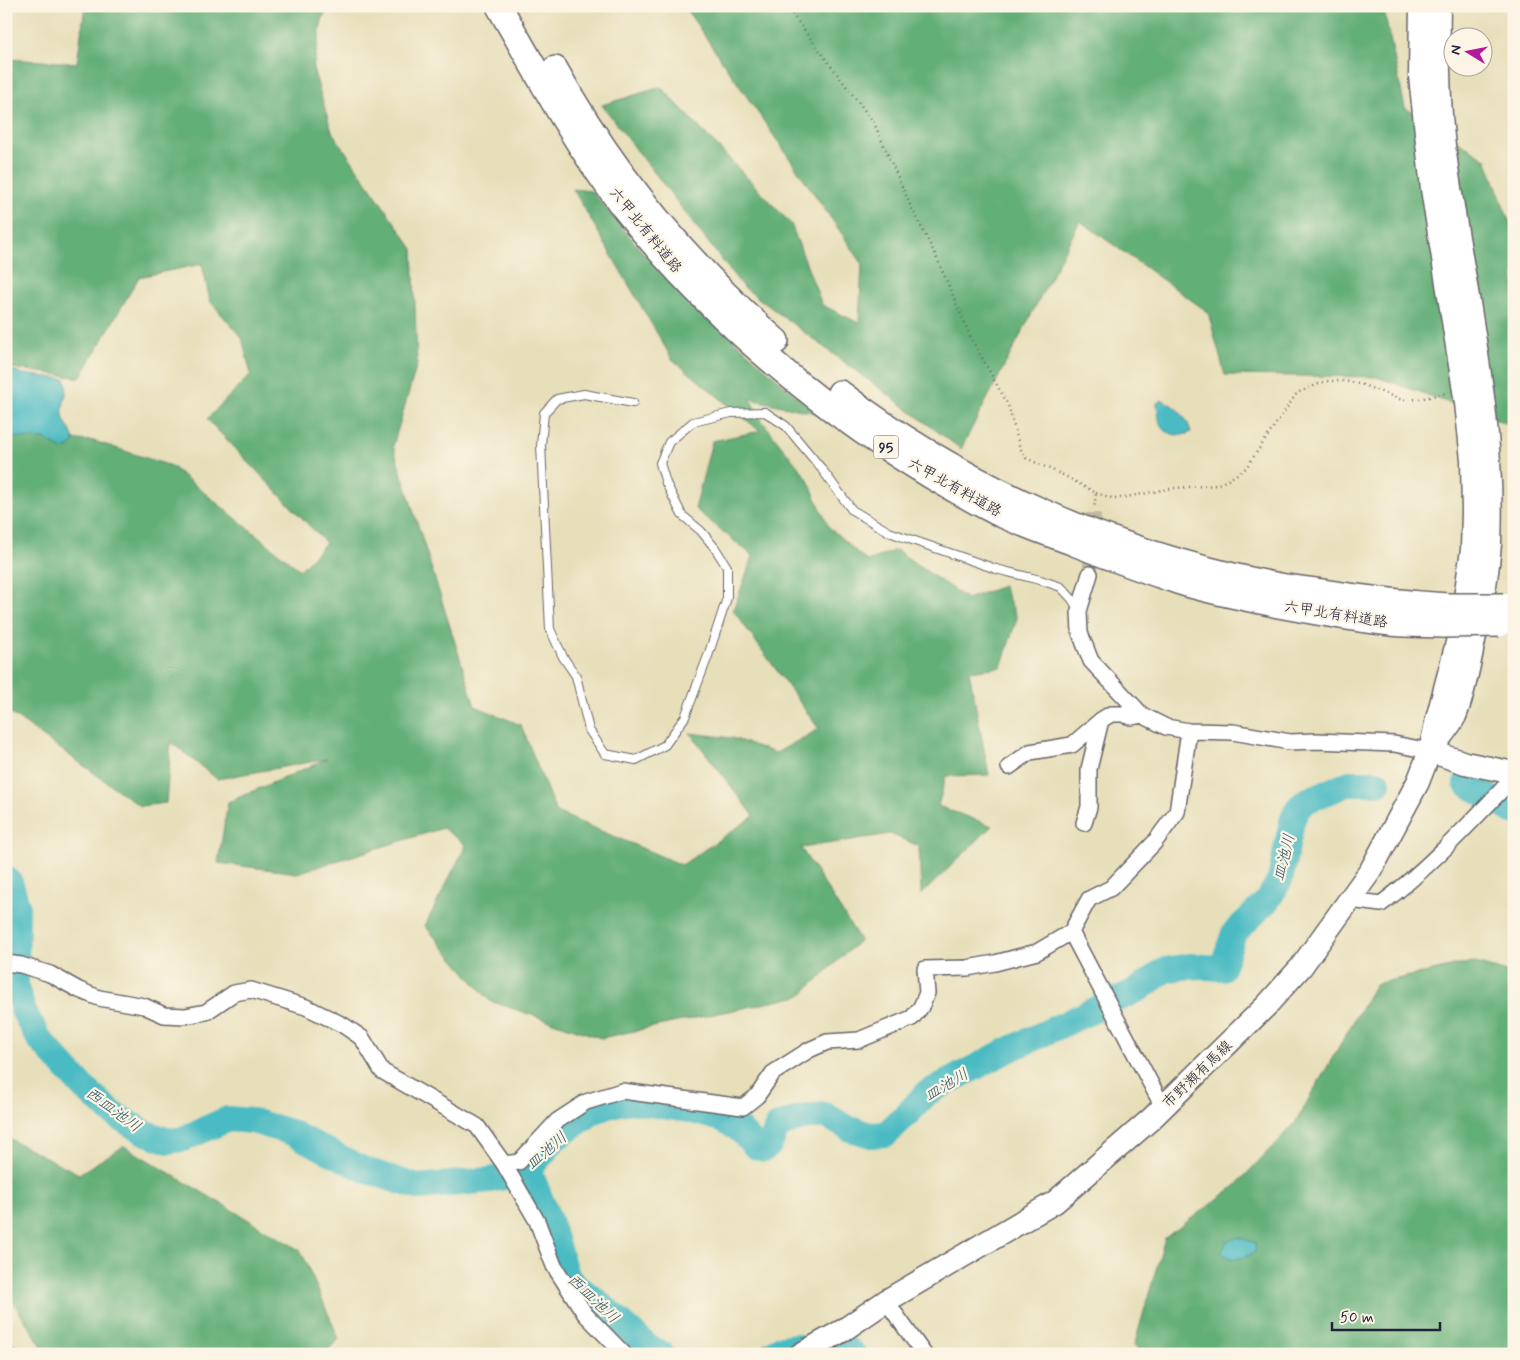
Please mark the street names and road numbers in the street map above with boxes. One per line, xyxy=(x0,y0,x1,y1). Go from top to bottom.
street label: 六甲北有料道路 xyxy=(604,184,686,278)
road number: 95 xyxy=(874,436,898,458)
street label: 六甲北有料道路 xyxy=(904,454,1005,522)
street label: 六甲北有料道路 xyxy=(1282,597,1389,633)
street label: 市野瀬有馬線 xyxy=(1158,1036,1237,1113)

